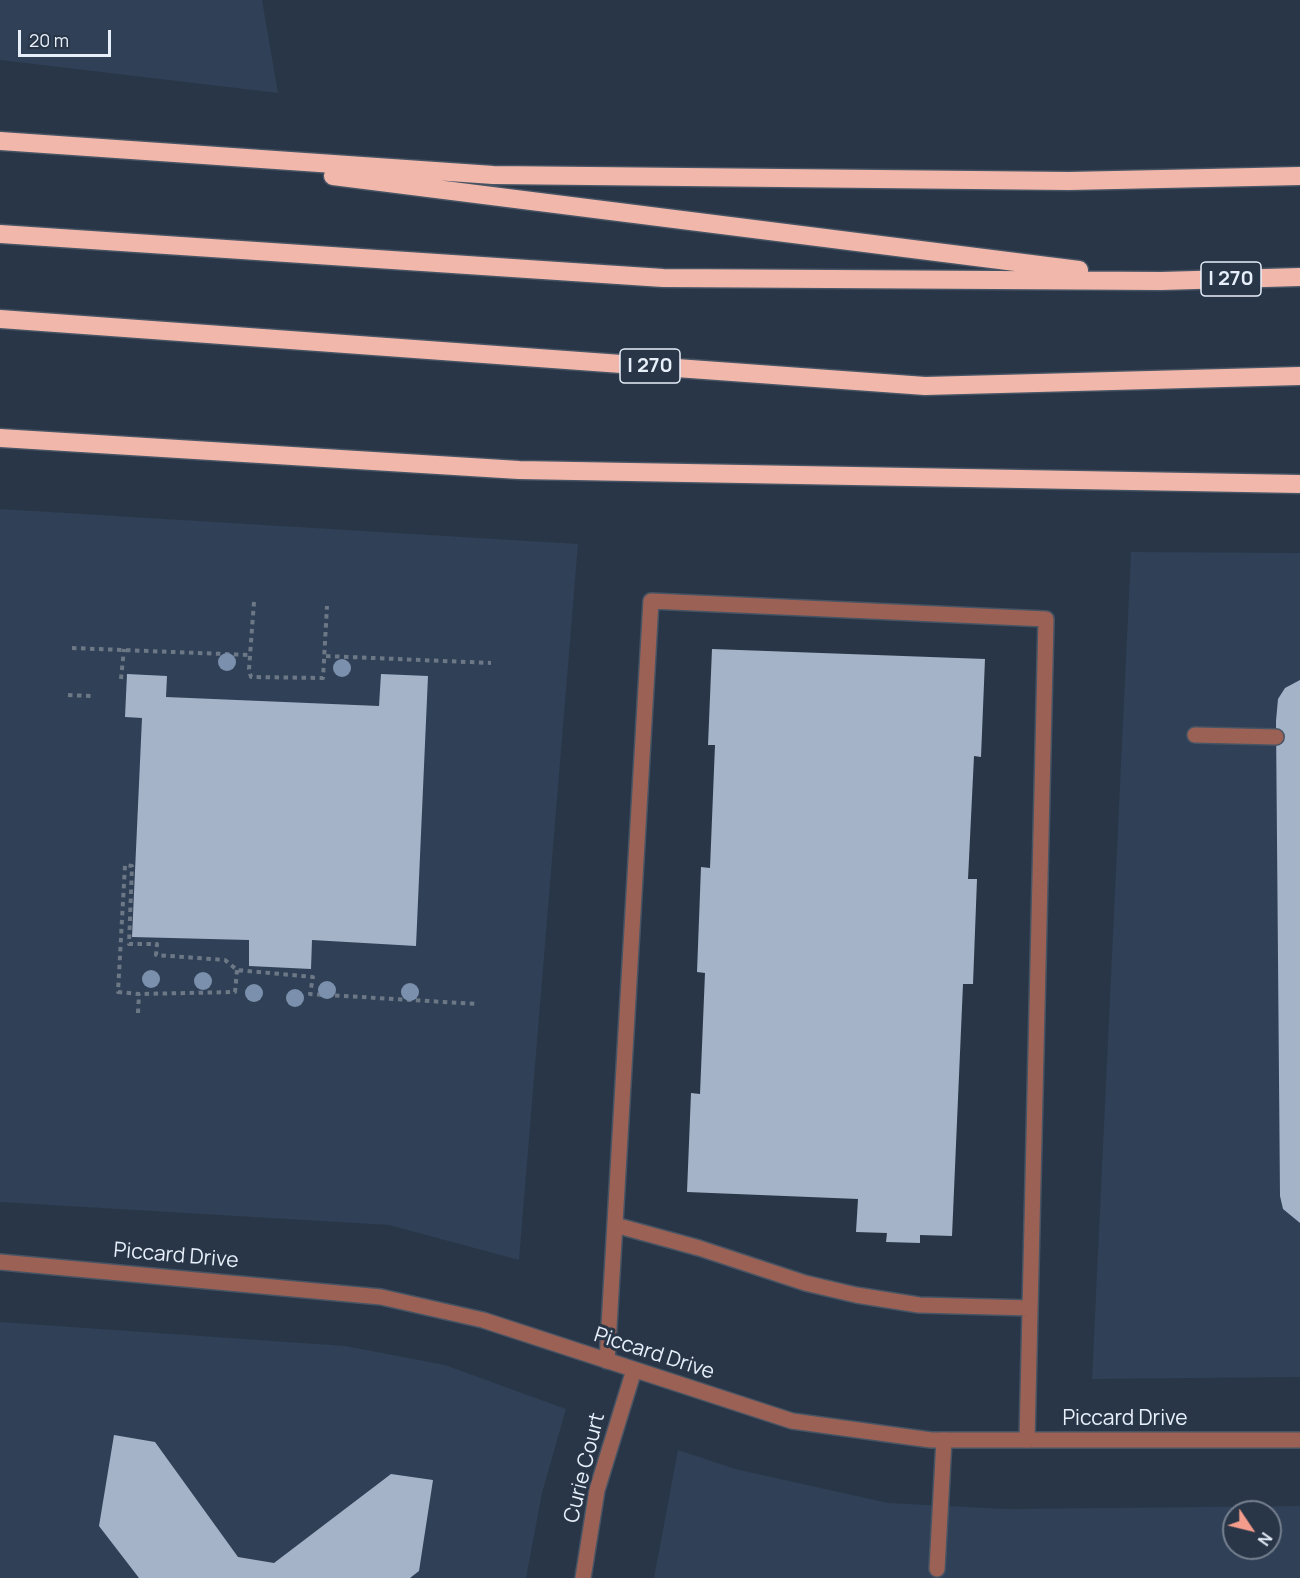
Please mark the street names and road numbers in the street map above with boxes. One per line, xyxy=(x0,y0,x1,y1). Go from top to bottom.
road number: I 270 xyxy=(1201,262,1261,296)
road number: I 270 xyxy=(620,349,680,383)
street label: Piccard Drive xyxy=(113,1238,239,1274)
street label: Piccard Drive xyxy=(591,1323,717,1385)
street label: Piccard Drive xyxy=(1062,1406,1188,1432)
street label: Curie Court xyxy=(559,1410,611,1526)

